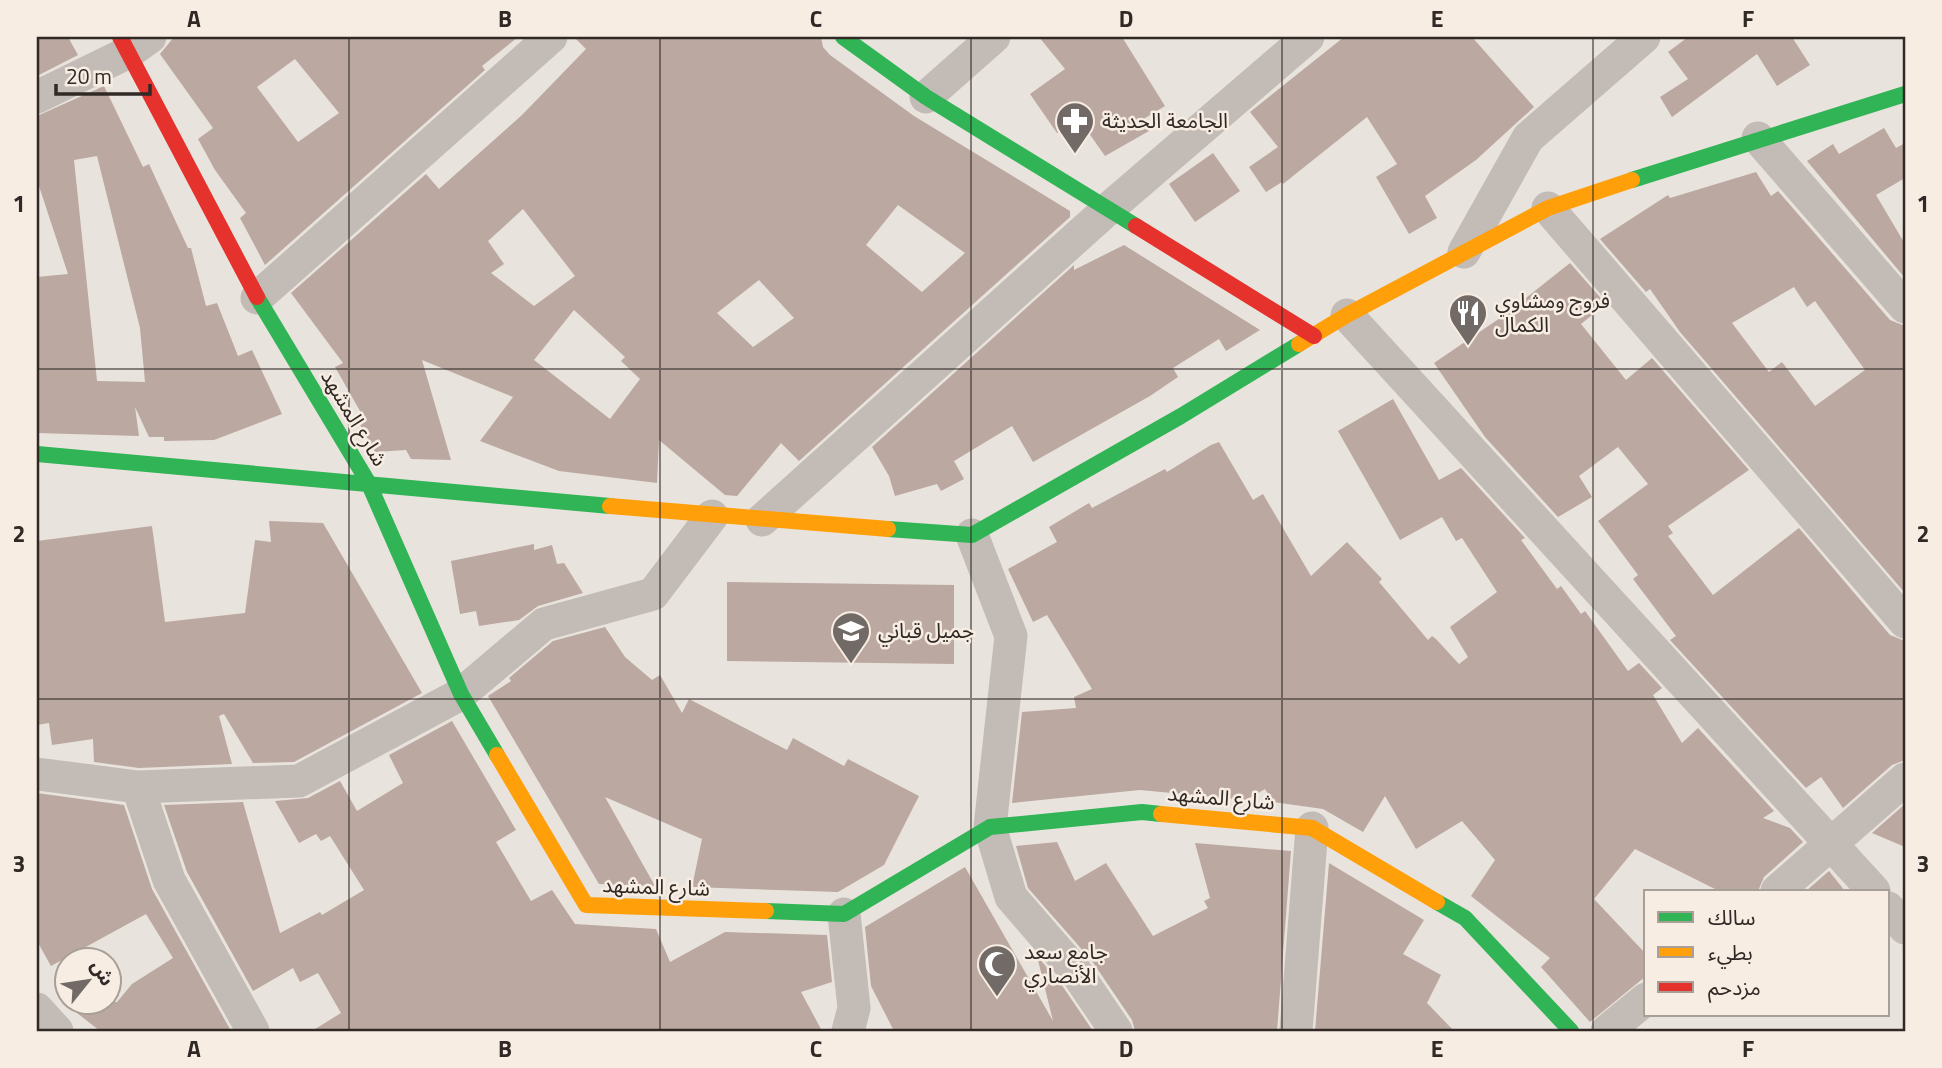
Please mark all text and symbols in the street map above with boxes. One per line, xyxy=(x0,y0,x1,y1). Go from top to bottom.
text: A xyxy=(187,1,201,36)
text: B xyxy=(498,1,512,36)
text: C xyxy=(810,1,822,36)
text: D xyxy=(1119,1,1133,36)
text: E xyxy=(1431,1,1443,36)
text: F xyxy=(1742,1,1754,36)
scale bar xyxy=(56,52,150,96)
text: 20 m xyxy=(66,60,112,92)
pharmacy icon: الجامعة الحديثة xyxy=(1054,100,1096,155)
place label: الجامعة الحديثة xyxy=(1102,104,1228,136)
text: 1 xyxy=(13,186,25,221)
text: 1 xyxy=(1917,186,1929,221)
place label: فروج ومشاوي الكمال xyxy=(1495,284,1610,340)
restaurant icon: فروج ومشاوي الكمال xyxy=(1447,292,1489,347)
street label: شارع المشهد xyxy=(313,363,396,472)
text: 2 xyxy=(13,516,25,551)
text: 2 xyxy=(1917,516,1929,551)
school or university icon: جميل قباني xyxy=(830,610,872,665)
place label: جميل قباني xyxy=(878,614,974,647)
street label: شارع المشهد xyxy=(1166,776,1276,818)
text: 3 xyxy=(13,846,25,881)
text: 3 xyxy=(1917,846,1929,881)
street label: شارع المشهد xyxy=(602,868,710,904)
legend xyxy=(1644,890,1890,1016)
text: سالك xyxy=(1708,901,1755,933)
place label: جامع سعد الأنصاري xyxy=(1024,935,1108,992)
text: بطيء xyxy=(1708,936,1753,969)
mosque icon: جامع سعد الأنصاري xyxy=(976,943,1018,998)
north arrow xyxy=(52,946,122,1016)
text: ش xyxy=(84,954,122,991)
text: مزدحم xyxy=(1708,971,1761,1003)
text: A xyxy=(187,1031,201,1066)
text: B xyxy=(498,1031,512,1066)
text: C xyxy=(810,1031,822,1066)
text: D xyxy=(1119,1031,1133,1066)
text: E xyxy=(1431,1031,1443,1066)
text: F xyxy=(1742,1031,1754,1066)

